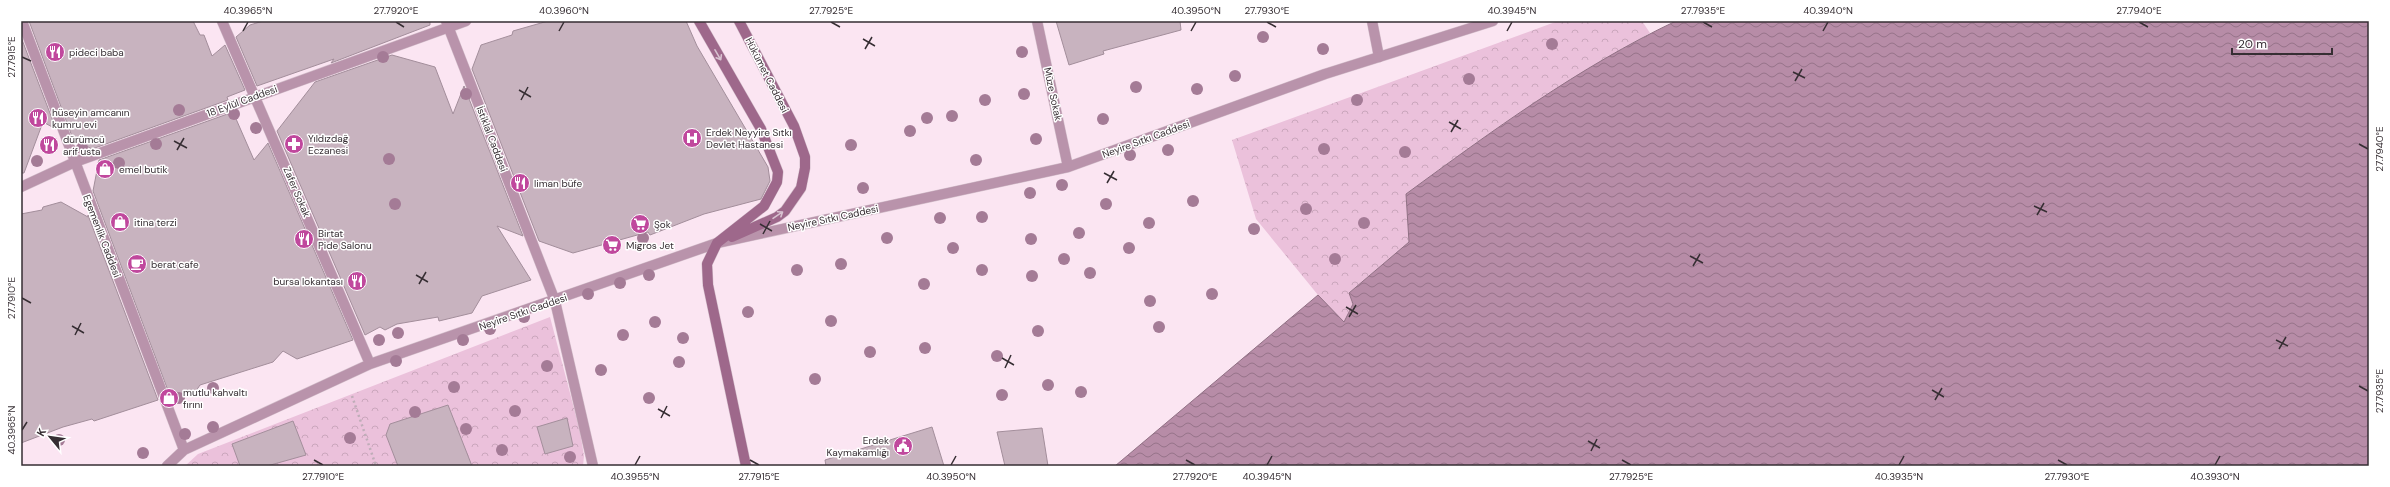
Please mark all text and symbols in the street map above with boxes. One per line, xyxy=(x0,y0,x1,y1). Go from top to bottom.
text: 40.3965°N xyxy=(224,4,273,17)
text: 27.7920°E xyxy=(374,4,419,17)
text: 40.3960°N xyxy=(539,4,589,17)
text: 27.7925°E xyxy=(809,4,853,17)
text: 40.3950°N xyxy=(1171,4,1221,17)
text: 27.7930°E xyxy=(1244,4,1290,17)
text: 40.3945°N xyxy=(1488,4,1537,17)
text: 27.7935°E xyxy=(1681,4,1725,17)
text: 40.3940°N xyxy=(1803,4,1853,17)
text: 27.7940°E xyxy=(2116,4,2162,17)
scale bar xyxy=(2232,30,2332,56)
street label: Hükümet Caddesi xyxy=(742,35,792,115)
text: 27.7915°E xyxy=(5,36,18,78)
text: 20 m xyxy=(2238,36,2267,52)
restaurant icon: pideci baba xyxy=(44,41,66,63)
place label: pideci baba xyxy=(69,46,124,59)
one-way arrow xyxy=(715,49,723,61)
street label: Müze Sokak xyxy=(1041,66,1065,122)
street label: 18 Eylül Caddesi xyxy=(205,82,279,120)
street label: İstiklal Caddesi xyxy=(474,104,510,174)
place label: hüseyin amcanın kumru evi xyxy=(52,106,130,131)
restaurant icon: hüseyin amcanın kumru evi xyxy=(27,107,49,129)
street label: Neyire Sıtkı Caddesi xyxy=(1100,117,1192,161)
place label: Erdek Neyyire Sıtkı Devlet Hastanesi xyxy=(706,126,792,151)
text: 27.7940°E xyxy=(2373,126,2386,172)
hospital icon: Erdek Neyyire Sıtkı Devlet Hastanesi xyxy=(681,127,703,149)
place label: Yıldızdağ Eczanesi xyxy=(308,132,349,157)
place label: dürümcü arif usta xyxy=(63,133,105,158)
pharmacy icon: Yıldızdağ Eczanesi xyxy=(283,133,305,155)
restaurant icon: dürümcü arif usta xyxy=(38,134,60,156)
shop icon: emel butik xyxy=(94,158,116,180)
place label: emel butik xyxy=(119,163,168,176)
street label: Zafer Sokak xyxy=(281,165,313,219)
restaurant icon: liman büfe xyxy=(509,172,531,194)
place label: liman büfe xyxy=(534,177,583,190)
street label: Egemenlik Caddesi xyxy=(80,193,124,279)
street label: Neyire Sıtkı Caddesi xyxy=(786,202,880,234)
shop icon: itina terzi xyxy=(109,211,131,233)
one-way arrow xyxy=(772,211,783,219)
supermarket icon: Şok xyxy=(629,213,651,235)
place label: itina terzi xyxy=(134,216,177,229)
place label: Şok xyxy=(654,218,671,231)
place label: Birtat Pide Salonu xyxy=(318,227,372,252)
restaurant icon: Birtat Pide Salonu xyxy=(293,228,315,250)
supermarket icon: Migros Jet xyxy=(601,234,623,256)
place label: Migros Jet xyxy=(626,239,674,252)
cafe icon: berat cafe xyxy=(126,253,148,275)
place label: berat cafe xyxy=(151,258,199,271)
restaurant icon: bursa lokantası xyxy=(346,270,368,292)
place label: bursa lokantası xyxy=(273,275,343,288)
text: 27.7910°E xyxy=(5,277,18,319)
street label: Neyire Sıtkı Caddesi xyxy=(477,291,569,333)
text: 27.7935°E xyxy=(2373,369,2386,413)
place label: mutlu kahvaltı fırını xyxy=(183,386,247,411)
shop icon: mutlu kahvaltı fırını xyxy=(158,387,180,409)
text: 40.3965°N xyxy=(5,405,18,454)
north arrow xyxy=(30,417,70,457)
text: K xyxy=(33,426,49,439)
place label: Erdek Kaymakamlığı xyxy=(827,434,889,459)
public building icon: Erdek Kaymakamlığı xyxy=(892,435,914,457)
text: 27.7910°E xyxy=(302,470,344,483)
text: 40.3955°N xyxy=(611,470,660,483)
text: 27.7915°E xyxy=(738,470,780,483)
text: 40.3950°N xyxy=(926,470,976,483)
text: 27.7920°E xyxy=(1173,470,1218,483)
text: 40.3945°N xyxy=(1243,470,1292,483)
text: 27.7925°E xyxy=(1609,470,1653,483)
text: 40.3935°N xyxy=(1875,470,1923,483)
text: 27.7930°E xyxy=(2044,470,2090,483)
text: 40.3930°N xyxy=(2190,470,2240,483)

